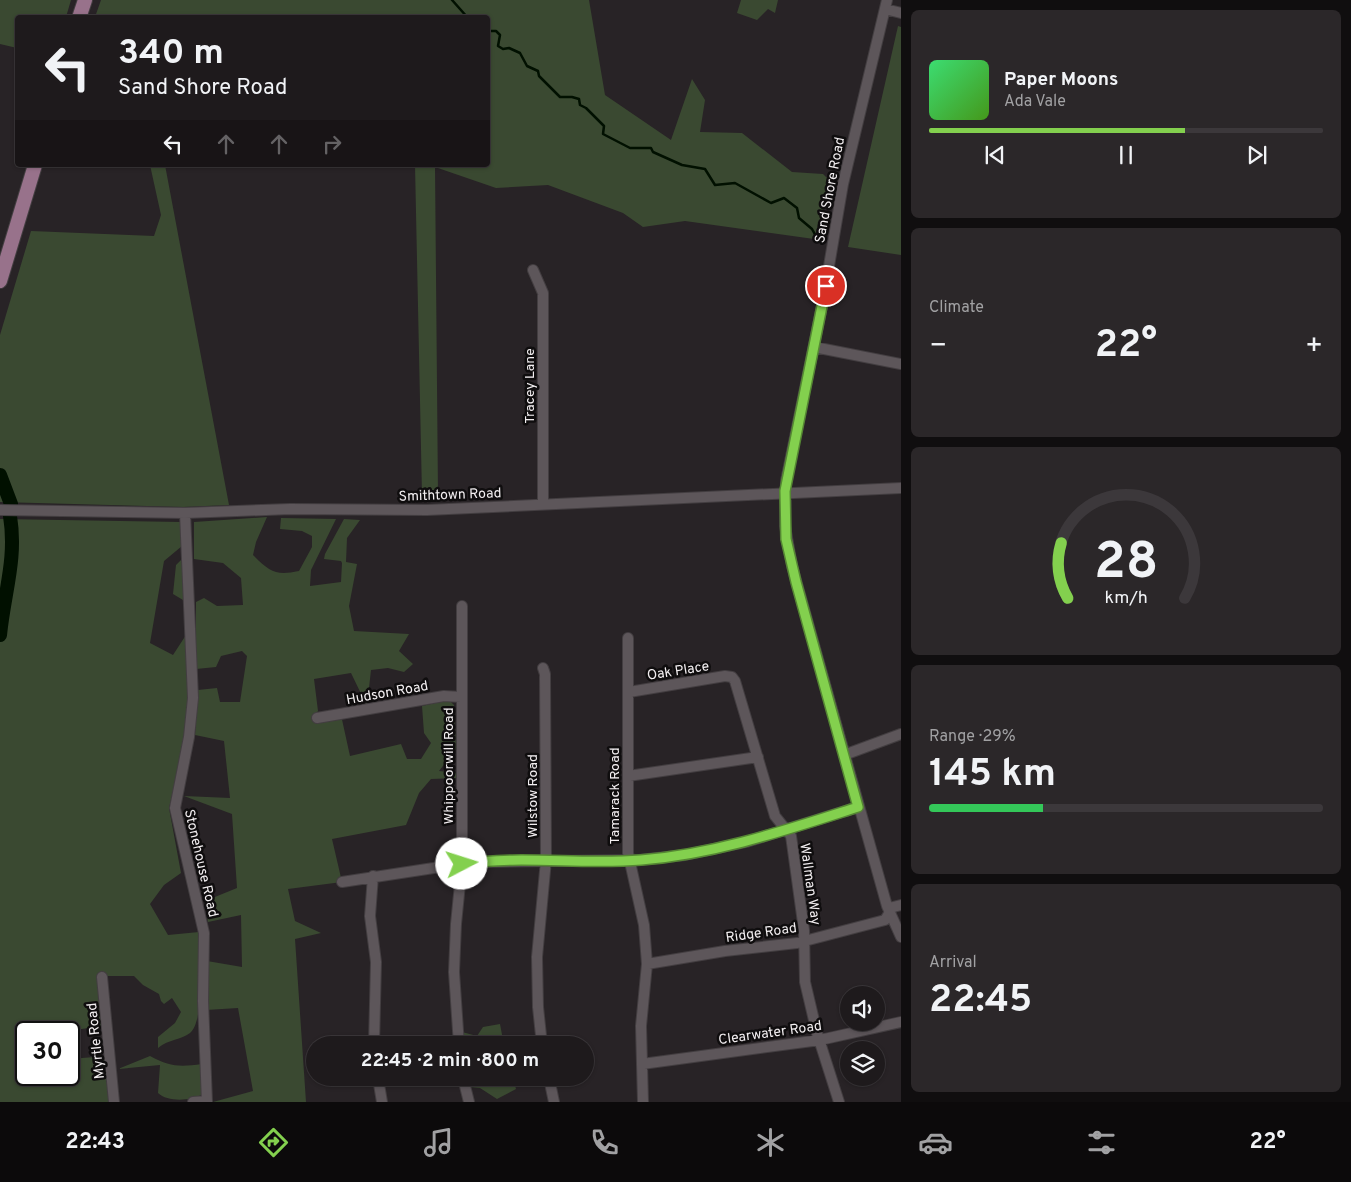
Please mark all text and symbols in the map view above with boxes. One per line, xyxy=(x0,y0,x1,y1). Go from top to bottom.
text: 340 m xyxy=(118,32,224,76)
icon: left xyxy=(35,35,100,100)
text: Paper Moons xyxy=(1004,68,1118,92)
text: Sand Shore Road xyxy=(118,75,287,102)
text: Ada Vale xyxy=(1004,92,1066,112)
icon: left xyxy=(159,130,187,158)
icon: ahead xyxy=(212,130,240,158)
icon: ahead xyxy=(265,130,293,158)
icon: right xyxy=(318,130,346,158)
street label: Sand Shore Road xyxy=(812,136,849,245)
icon: previous xyxy=(981,141,1009,169)
icon: pause xyxy=(1112,141,1140,169)
icon: next xyxy=(1243,141,1271,169)
pin xyxy=(805,265,847,307)
icon: arrive xyxy=(812,272,840,300)
text: Climate xyxy=(929,298,984,318)
text: 22° xyxy=(1095,322,1157,371)
text: − xyxy=(929,329,947,365)
text: + xyxy=(1305,329,1323,365)
street label: Tracey Lane xyxy=(522,348,539,424)
street label: Smithtown Road xyxy=(398,485,502,506)
text: 28 xyxy=(1094,531,1158,597)
text: km/h xyxy=(1104,587,1148,610)
street label: Oak Place xyxy=(646,658,711,685)
street label: Hudson Road xyxy=(345,678,430,709)
street label: Whippoorwill Road xyxy=(441,707,458,825)
text: Range · 29% xyxy=(929,727,1016,747)
street label: Tamarack Road xyxy=(607,747,624,845)
text: 145 km xyxy=(929,751,1056,800)
street label: Wilstow Road xyxy=(525,754,542,838)
street label: Stonehouse Road xyxy=(180,808,221,919)
position arrow xyxy=(435,837,487,889)
street label: Wallman Way xyxy=(795,842,824,926)
street label: Ridge Road xyxy=(724,920,798,947)
text: Arrival xyxy=(929,953,977,973)
text: 22:45 xyxy=(929,977,1032,1026)
map controls xyxy=(840,986,885,1086)
button: sound xyxy=(840,986,885,1031)
street label: Myrtle Road xyxy=(84,1002,109,1080)
street label: Clearwater Road xyxy=(717,1018,823,1049)
speed limit sign: 30 xyxy=(15,1021,80,1086)
button: layers xyxy=(840,1041,885,1086)
text: 22:45 · 2 min · 800 m xyxy=(361,1049,539,1073)
icon: directions xyxy=(256,1125,291,1160)
icon: music xyxy=(421,1125,456,1160)
icon: phone xyxy=(587,1125,622,1160)
icon: climate xyxy=(753,1125,788,1160)
icon: car xyxy=(918,1125,953,1160)
icon: filters xyxy=(1084,1125,1119,1160)
text: 22:43 xyxy=(65,1129,125,1156)
text: 22° xyxy=(1250,1129,1286,1156)

